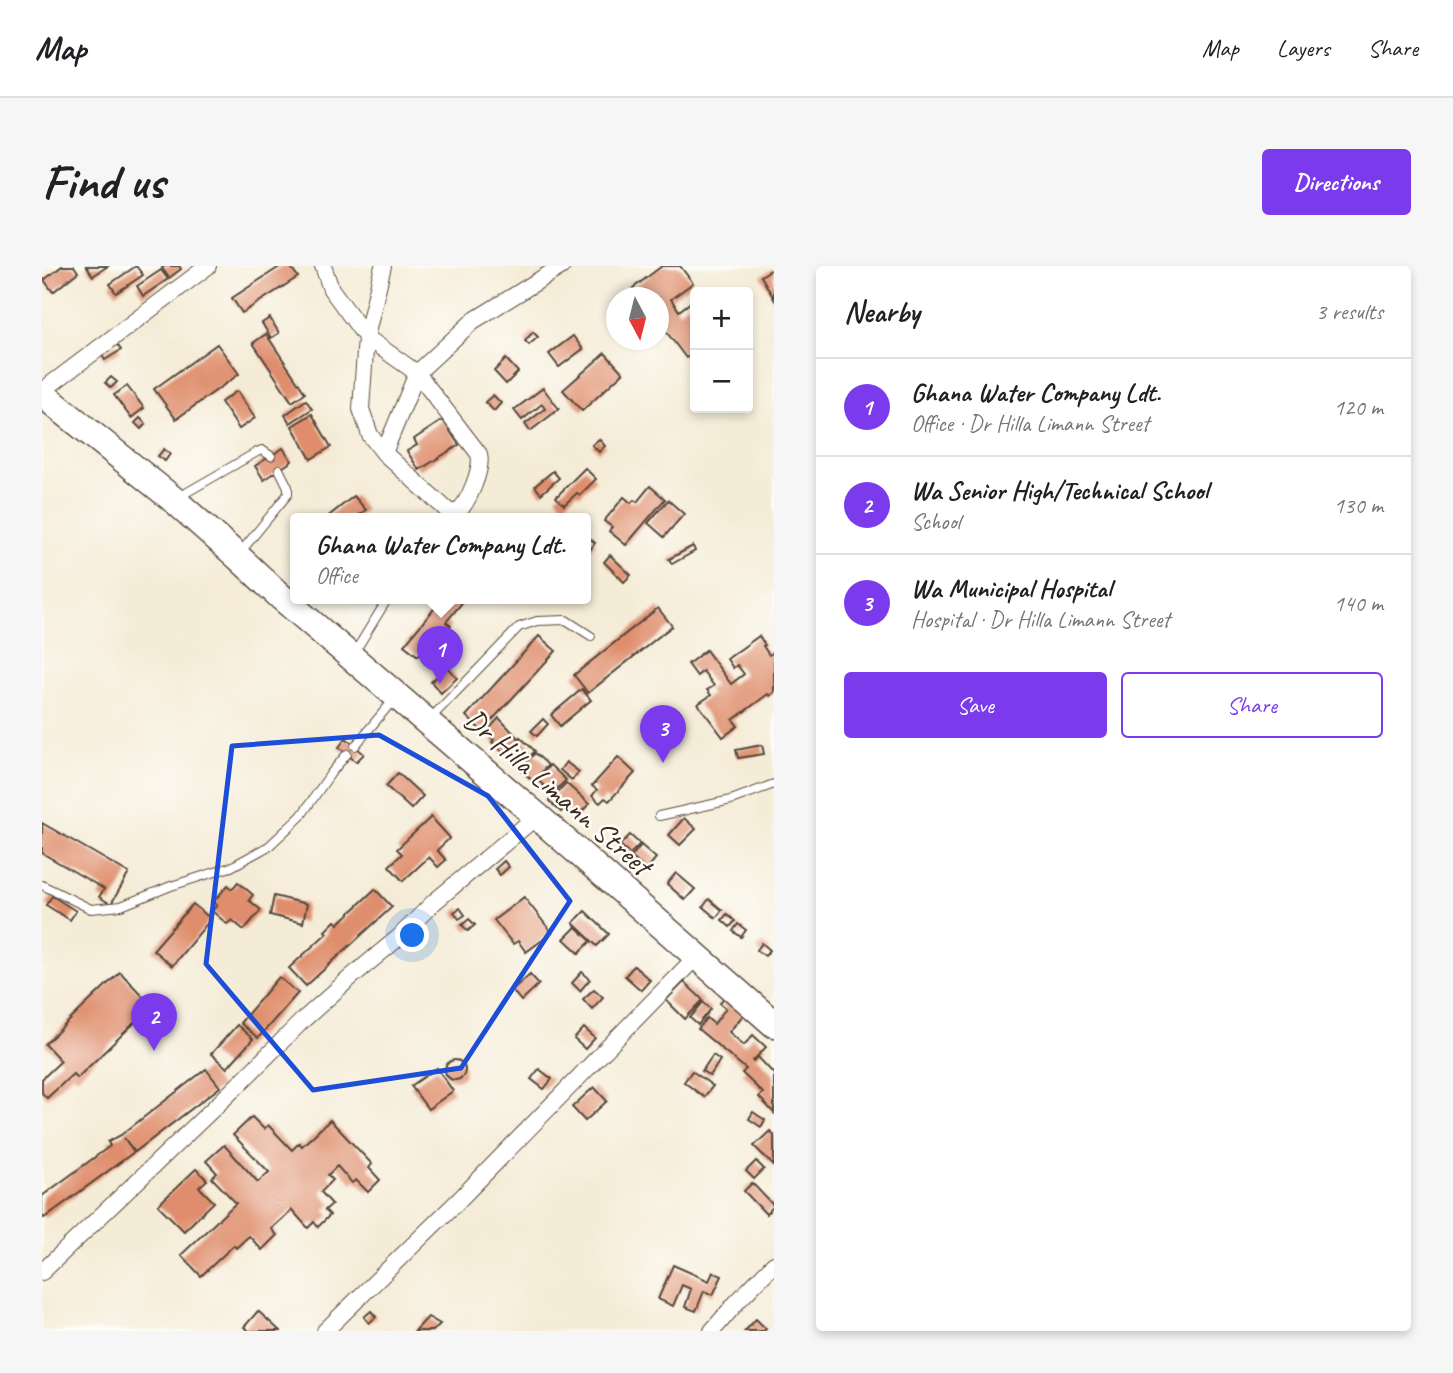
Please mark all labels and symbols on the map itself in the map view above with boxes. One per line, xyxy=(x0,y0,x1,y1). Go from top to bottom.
north arrow xyxy=(606,287,669,350)
pin: 1 xyxy=(417,626,463,684)
street label: Dr Hilla Limann Street xyxy=(457,700,662,886)
pin: 3 xyxy=(640,705,686,763)
your location xyxy=(395,918,429,952)
pin: 2 xyxy=(131,993,177,1051)

